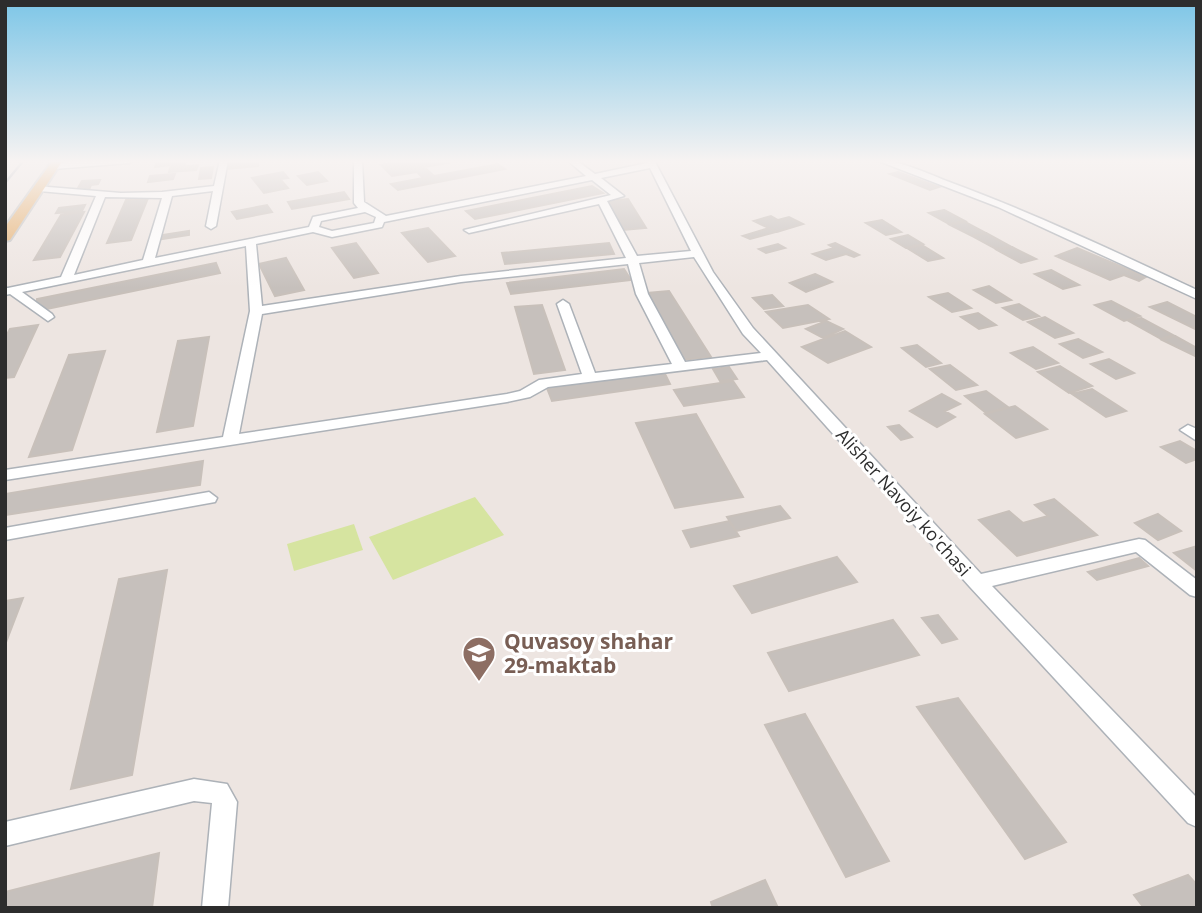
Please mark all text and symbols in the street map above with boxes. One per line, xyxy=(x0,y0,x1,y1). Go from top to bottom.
street label: Alisher Navoiy ko'chasi xyxy=(831,423,977,581)
place label: Quvasoy shahar 29-maktab xyxy=(504,627,673,679)
school or university icon: Quvasoy shahar 29-maktab xyxy=(460,634,498,683)

